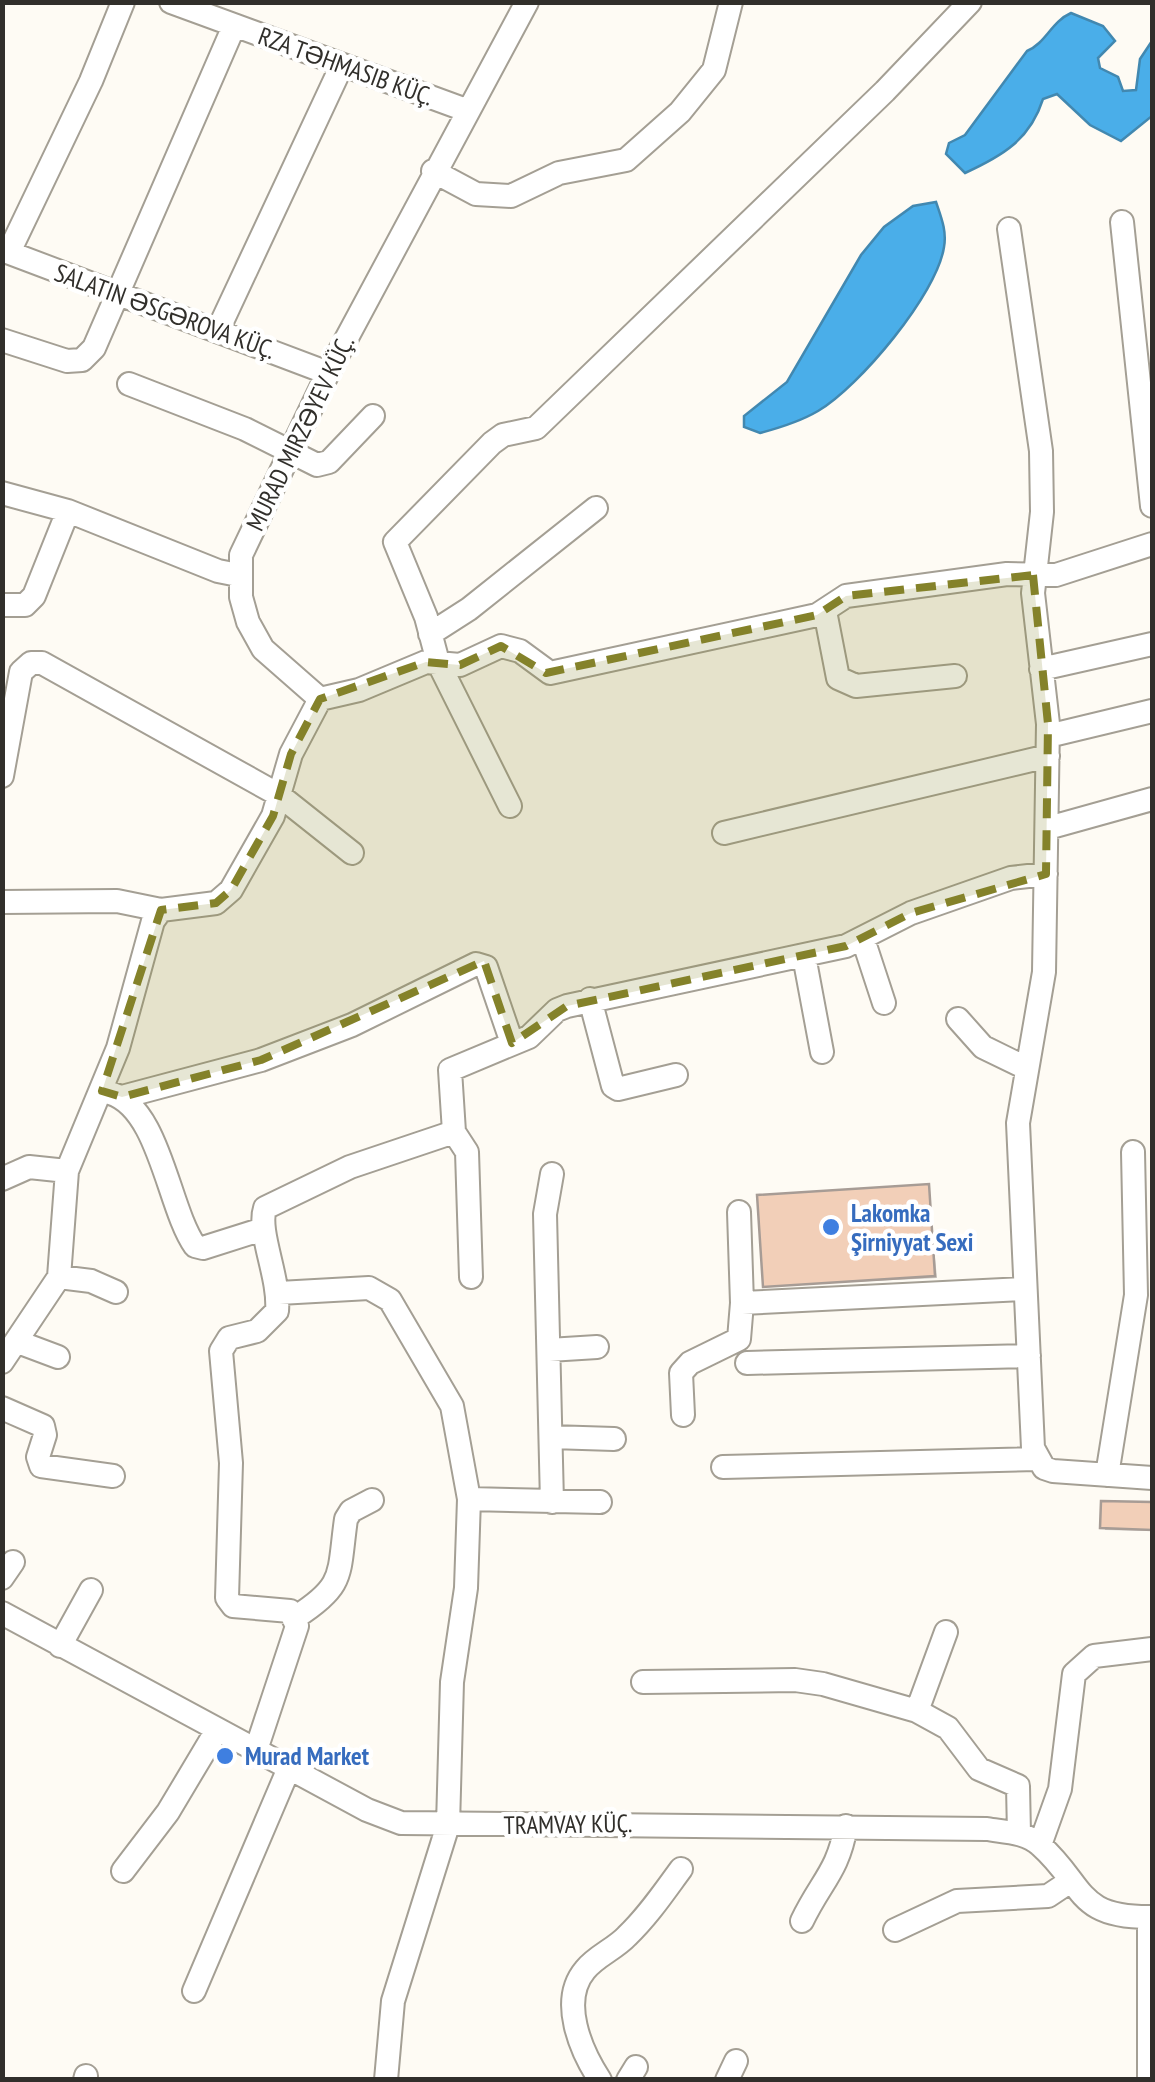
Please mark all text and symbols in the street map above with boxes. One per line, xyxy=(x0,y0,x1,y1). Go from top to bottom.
street label: RZA TƏHMASIB KÜÇ. xyxy=(254,20,438,112)
street label: SALATIN ƏSGƏROVA KÜÇ. xyxy=(50,256,280,366)
street label: MURAD MIRZƏYEV KÜÇ. xyxy=(239,330,361,536)
place label: Lakomka Şirniyyat Sexi xyxy=(851,1197,973,1258)
marker: Lakomka Şirniyyat Sexi xyxy=(820,1216,842,1238)
place label: Murad Market xyxy=(245,1740,370,1772)
marker: Murad Market xyxy=(214,1745,236,1767)
street label: TRAMVAY KÜÇ. xyxy=(503,1807,633,1841)

